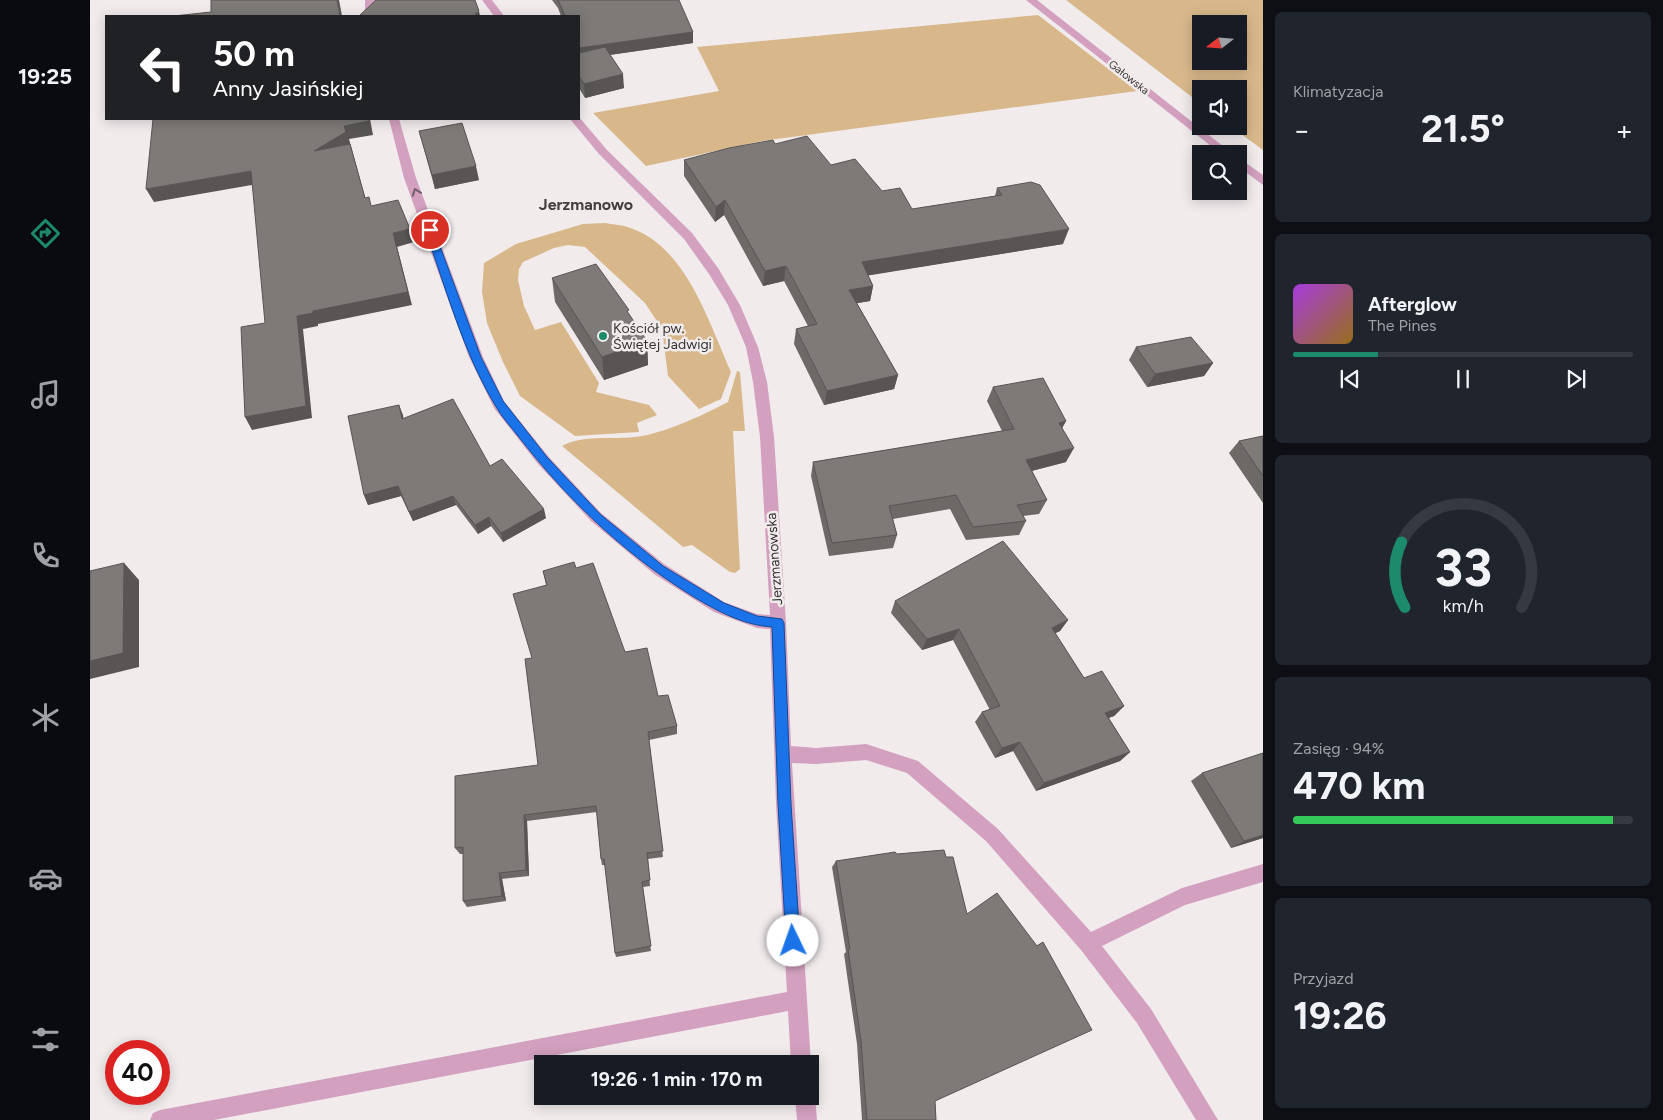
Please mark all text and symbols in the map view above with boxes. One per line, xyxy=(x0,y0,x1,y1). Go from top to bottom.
north arrow xyxy=(1192,15,1248,70)
map controls xyxy=(1192,15,1247,200)
text: 50 m xyxy=(213,33,295,75)
icon: left xyxy=(130,35,195,100)
street label: Gałowska xyxy=(1106,58,1152,97)
text: 19:25 xyxy=(18,63,72,90)
text: Anny Jasińskiej xyxy=(213,75,363,102)
button: sound xyxy=(1192,80,1247,135)
text: Klimatyzacja xyxy=(1293,82,1383,101)
text: 21.5° xyxy=(1421,106,1505,152)
text: − xyxy=(1293,113,1310,147)
text: + xyxy=(1616,113,1633,147)
button: search xyxy=(1192,145,1247,200)
one-way arrow xyxy=(412,188,422,197)
district label: Jerzmanowo xyxy=(539,195,633,214)
pin xyxy=(409,209,451,251)
icon: directions xyxy=(28,216,63,251)
icon: arrive xyxy=(416,216,444,244)
text: Afterglow xyxy=(1368,293,1457,316)
text: The Pines xyxy=(1368,316,1437,335)
place label: Kościół pw. Świętej Jadwigi xyxy=(613,320,712,353)
marker: Kościół pw. Świętej Jadwigi xyxy=(597,330,609,342)
icon: previous xyxy=(1336,365,1364,393)
icon: pause xyxy=(1449,365,1477,393)
icon: next xyxy=(1562,365,1590,393)
icon: music xyxy=(28,377,63,412)
street label: Jerzmanowska xyxy=(763,512,786,606)
text: 33 xyxy=(1434,537,1492,599)
icon: phone xyxy=(28,538,63,573)
text: km/h xyxy=(1443,595,1483,616)
icon: climate xyxy=(28,700,63,735)
text: Zasięg · 94% xyxy=(1293,739,1384,758)
text: 470 km xyxy=(1293,763,1425,809)
icon: car xyxy=(28,861,63,896)
position arrow xyxy=(766,914,818,966)
text: Przyjazd xyxy=(1293,969,1354,988)
text: 19:26 xyxy=(1293,993,1387,1039)
icon: filters xyxy=(28,1022,63,1057)
speed limit sign: 40 xyxy=(105,1040,170,1105)
text: 19:26 · 1 min · 170 m xyxy=(591,1068,762,1091)

